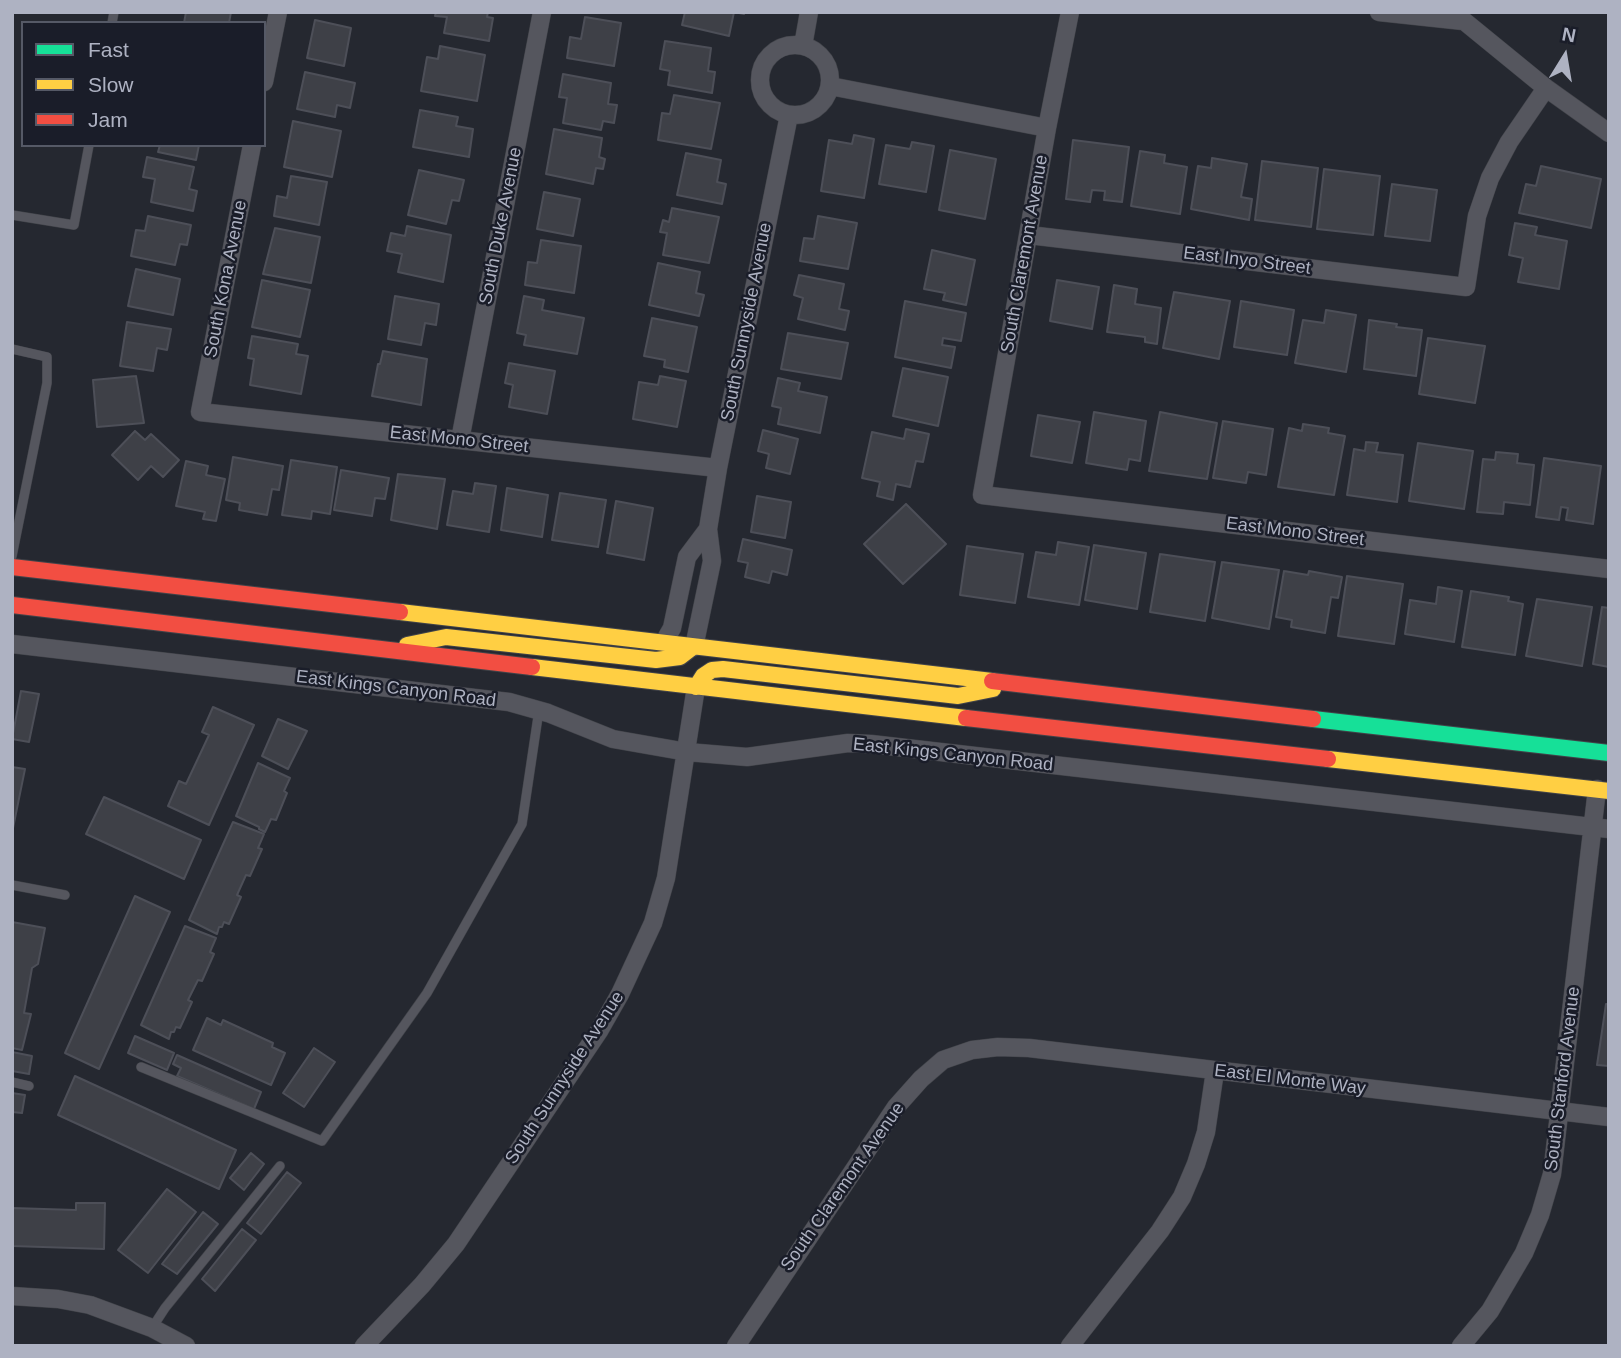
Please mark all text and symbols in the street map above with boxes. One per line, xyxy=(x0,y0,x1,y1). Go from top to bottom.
legend xyxy=(21,21,266,147)
north arrow xyxy=(1530,21,1600,91)
text: N xyxy=(1560,23,1578,47)
text: Fast xyxy=(88,38,129,61)
text: Slow xyxy=(88,73,134,96)
text: Jam xyxy=(88,108,128,131)
street label: South Duke Avenue xyxy=(475,146,527,306)
street label: South Claremont Avenue xyxy=(997,153,1053,355)
street label: South Kona Avenue xyxy=(200,199,252,359)
street label: South Sunnyside Avenue xyxy=(717,221,777,423)
street label: East Inyo Street xyxy=(1182,242,1312,280)
street label: East Mono Street xyxy=(389,422,529,458)
street label: East Mono Street xyxy=(1225,513,1365,551)
street label: East Kings Canyon Road xyxy=(295,666,497,712)
street label: East Kings Canyon Road xyxy=(852,734,1054,776)
street label: South Stanford Avenue xyxy=(1541,985,1585,1173)
street label: South Sunnyside Avenue xyxy=(501,987,629,1169)
street label: East El Monte Way xyxy=(1213,1060,1367,1100)
street label: South Claremont Avenue xyxy=(777,1099,909,1275)

